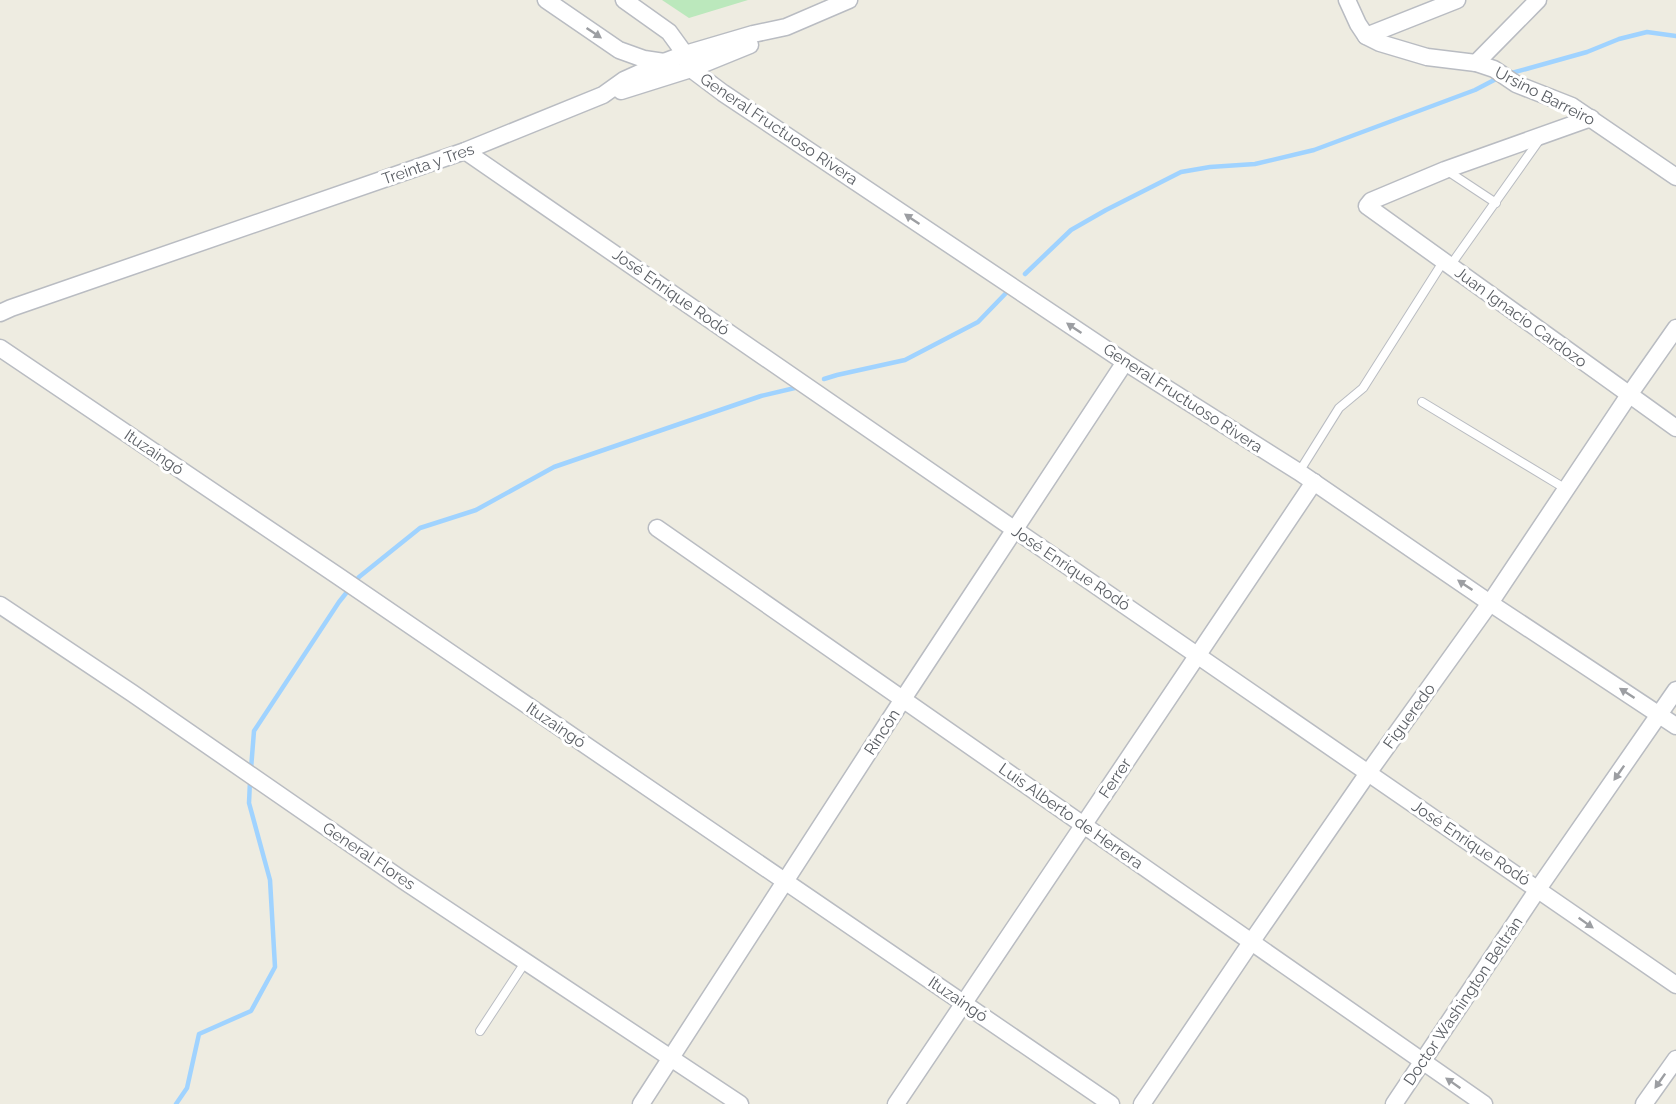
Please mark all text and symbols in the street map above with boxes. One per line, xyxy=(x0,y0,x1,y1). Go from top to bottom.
one-way arrow xyxy=(586,27,602,38)
street label: Ursino Barreiro xyxy=(1492,63,1598,129)
street label: General Fructuoso Rivera xyxy=(697,69,861,189)
street label: Treinta y Tres xyxy=(379,139,477,189)
one-way arrow xyxy=(904,214,920,225)
street label: José Enrique Rodó xyxy=(609,245,733,339)
street label: Juan Ignacio Cardozo xyxy=(1451,263,1591,371)
one-way arrow xyxy=(1066,322,1083,333)
street label: General Fructuoso Rivera xyxy=(1100,339,1266,457)
street label: Ituzaingó xyxy=(121,425,187,479)
street label: José Enrique Rodó xyxy=(1008,521,1134,615)
one-way arrow xyxy=(1457,580,1473,591)
street label: Figueredo xyxy=(1379,680,1439,752)
one-way arrow xyxy=(1620,687,1636,699)
street label: Ituzaingó xyxy=(523,698,589,752)
street label: Rincón xyxy=(860,706,904,758)
street label: Ferrer xyxy=(1095,754,1135,802)
street label: Luis Alberto de Herrera xyxy=(995,759,1147,873)
one-way arrow xyxy=(1614,765,1625,781)
street label: José Enrique Rodó xyxy=(1408,796,1534,890)
street label: General Flores xyxy=(319,818,419,894)
street label: Doctor Washington Beltrán xyxy=(1399,913,1527,1089)
one-way arrow xyxy=(1578,917,1594,929)
street label: Ituzaingó xyxy=(925,972,991,1026)
one-way arrow xyxy=(1654,1073,1666,1089)
one-way arrow xyxy=(1446,1077,1462,1089)

